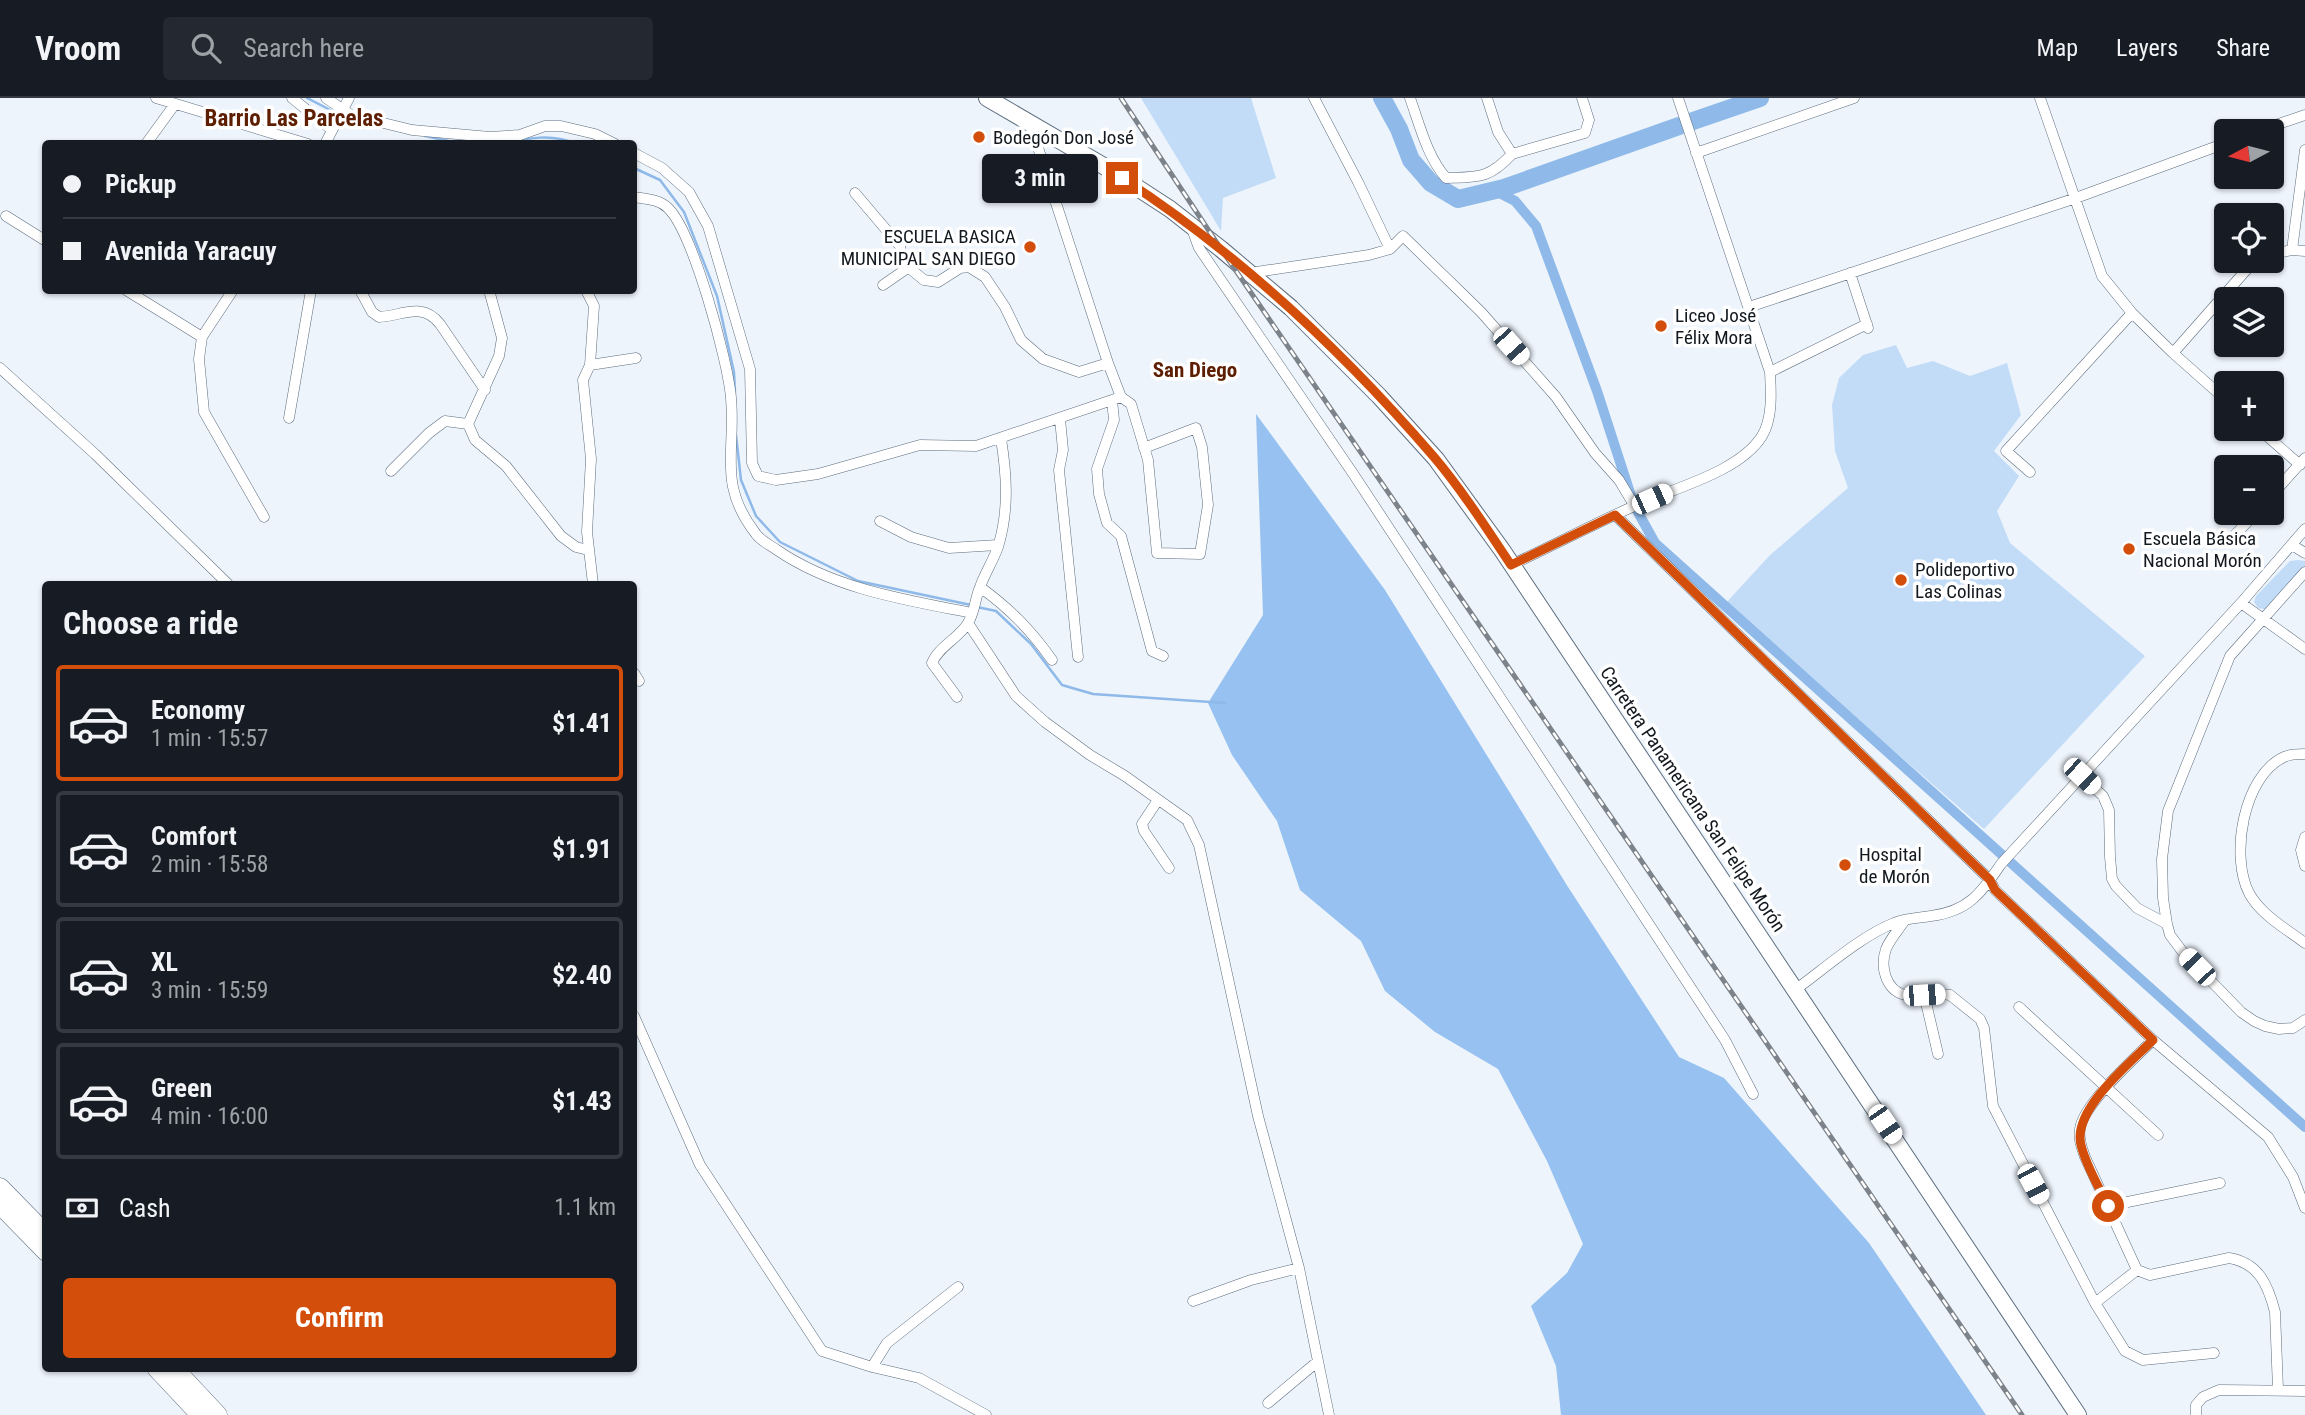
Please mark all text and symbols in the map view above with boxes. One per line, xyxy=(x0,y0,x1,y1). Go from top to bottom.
search box xyxy=(163,17,653,80)
text: Vroom xyxy=(35,29,121,68)
icon: search xyxy=(187,29,225,67)
text: Search here xyxy=(243,33,364,63)
text: Map xyxy=(2037,34,2078,62)
text: Layers xyxy=(2116,34,2178,62)
text: Share xyxy=(2216,34,2270,62)
district label: Barrio Las Parcelas xyxy=(205,105,383,132)
north arrow xyxy=(2214,119,2284,189)
map controls xyxy=(2214,119,2284,525)
place label: Bodegón Don José xyxy=(993,126,1134,149)
marker: Bodegón Don José xyxy=(971,129,987,145)
callout: 3 min xyxy=(982,154,1098,202)
route end xyxy=(1106,162,1138,194)
text: 3 min xyxy=(1014,165,1066,192)
text: Pickup xyxy=(105,169,176,199)
button: locate xyxy=(2214,203,2284,273)
place label: ESCUELA BASICA MUNICIPAL SAN DIEGO xyxy=(841,225,1016,270)
text: Avenida Yaracuy xyxy=(105,236,277,266)
marker: ESCUELA BASICA MUNICIPAL SAN DIEGO xyxy=(1022,239,1038,255)
button: layers xyxy=(2214,287,2284,357)
place label: Liceo José Félix Mora xyxy=(1675,304,1756,349)
marker: Liceo José Félix Mora xyxy=(1653,318,1669,334)
car xyxy=(1490,323,1533,369)
district label: San Diego xyxy=(1153,358,1237,382)
button: + xyxy=(2214,371,2284,441)
button: − xyxy=(2214,455,2284,525)
car xyxy=(1629,481,1676,517)
place label: Escuela Básica Nacional Morón xyxy=(2143,527,2262,572)
marker: Escuela Básica Nacional Morón xyxy=(2121,541,2137,557)
place label: Polideportivo Las Colinas xyxy=(1915,558,2015,603)
marker: Polideportivo Las Colinas xyxy=(1893,572,1909,588)
text: Choose a ride xyxy=(63,604,238,642)
street label: Carretera Panamericana San Felipe Morón xyxy=(1595,662,1791,936)
icon: car xyxy=(67,692,130,755)
text: Economy xyxy=(151,695,245,725)
text: $1.41 xyxy=(552,708,612,738)
text: 1 min · 15:57 xyxy=(151,725,268,752)
car xyxy=(2060,754,2105,798)
icon: car xyxy=(67,818,130,881)
text: Comfort xyxy=(151,821,237,851)
text: $1.91 xyxy=(552,834,612,864)
place label: Hospital de Morón xyxy=(1859,843,1930,888)
text: 2 min · 15:58 xyxy=(151,851,268,878)
marker: Hospital de Morón xyxy=(1837,857,1853,873)
icon: car xyxy=(67,944,130,1007)
car xyxy=(2175,945,2220,989)
text: XL xyxy=(151,947,178,977)
text: $2.40 xyxy=(552,960,612,990)
text: 3 min · 15:59 xyxy=(151,977,268,1004)
car xyxy=(1903,983,1946,1007)
icon: car xyxy=(67,1070,130,1133)
text: Green xyxy=(151,1073,212,1103)
text: $1.43 xyxy=(552,1086,612,1116)
car xyxy=(1865,1101,1906,1147)
text: 4 min · 16:00 xyxy=(151,1103,268,1130)
car xyxy=(2014,1161,2053,1207)
icon: cash xyxy=(63,1189,101,1227)
route start xyxy=(2092,1190,2124,1222)
text: Cash xyxy=(119,1193,171,1223)
text: 1.1 km xyxy=(554,1194,616,1221)
button: Confirm xyxy=(63,1278,616,1358)

